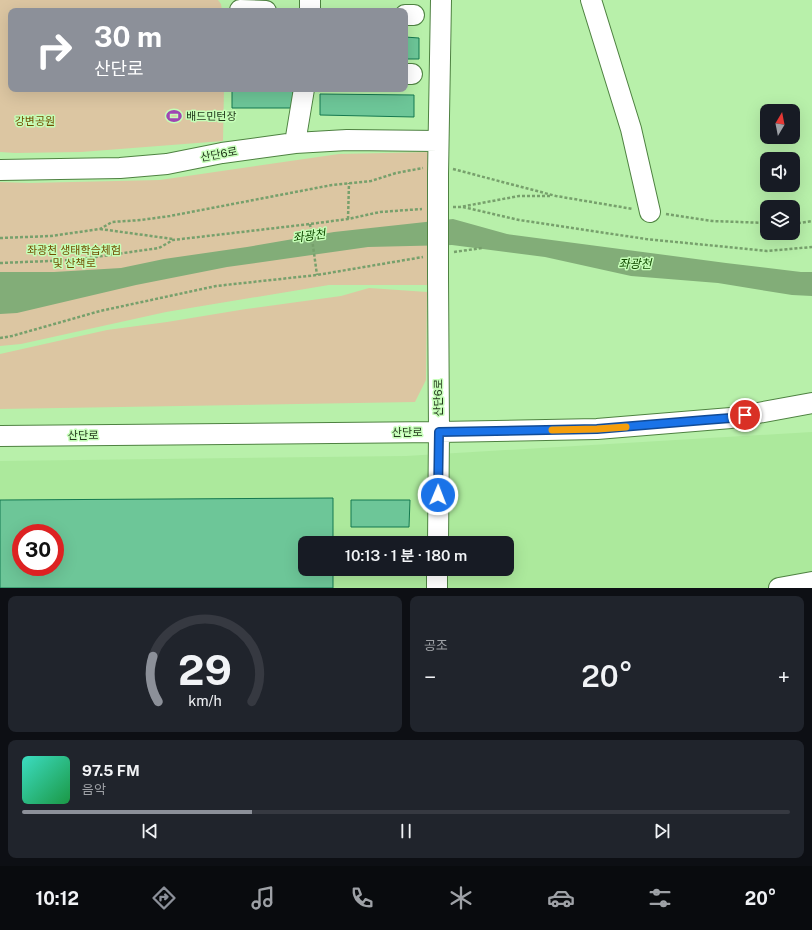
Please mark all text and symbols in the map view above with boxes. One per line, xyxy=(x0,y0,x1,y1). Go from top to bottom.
text: 30 m xyxy=(94,20,162,53)
icon: right xyxy=(28,24,80,76)
text: 산단로 xyxy=(94,58,144,79)
north arrow xyxy=(760,104,800,144)
map controls xyxy=(760,104,800,240)
sports icon: 배드민턴장 xyxy=(165,107,183,125)
place label: 배드민턴장 xyxy=(186,110,237,122)
park label: 강변공원 xyxy=(15,115,55,127)
street label: 산단6로 xyxy=(200,145,238,163)
button: sound xyxy=(760,152,800,192)
button: layers xyxy=(760,200,800,240)
water label: 좌광천 xyxy=(292,226,328,245)
park label: 좌광천 생태학습체험 및 산책로 xyxy=(27,244,121,269)
water label: 좌광천 xyxy=(618,257,654,271)
street label: 산단6로 xyxy=(432,379,444,417)
pin xyxy=(728,398,762,432)
icon: arrive xyxy=(734,404,756,426)
street label: 산단로 xyxy=(392,426,422,438)
street label: 산단로 xyxy=(68,429,98,441)
position arrow xyxy=(417,474,459,516)
speed limit sign: 30 xyxy=(12,524,64,576)
text: 10:13 · 1 분 · 180 m xyxy=(345,547,467,564)
text: 공조 xyxy=(424,638,448,653)
text: 29 xyxy=(178,645,232,694)
text: 20° xyxy=(581,658,633,694)
text: − xyxy=(424,664,436,690)
text: + xyxy=(778,664,790,690)
text: km/h xyxy=(188,692,222,709)
text: 97.5 FM xyxy=(82,762,140,779)
text: 음악 xyxy=(82,782,106,797)
icon: previous xyxy=(139,820,161,842)
icon: pause xyxy=(395,820,417,842)
icon: next xyxy=(651,820,673,842)
icon: directions xyxy=(150,884,178,912)
icon: music xyxy=(249,884,277,912)
icon: phone xyxy=(348,884,376,912)
icon: climate xyxy=(447,884,475,912)
icon: car xyxy=(547,884,575,912)
icon: filters xyxy=(646,884,674,912)
text: 10:12 xyxy=(36,888,79,909)
text: 20° xyxy=(745,888,776,909)

